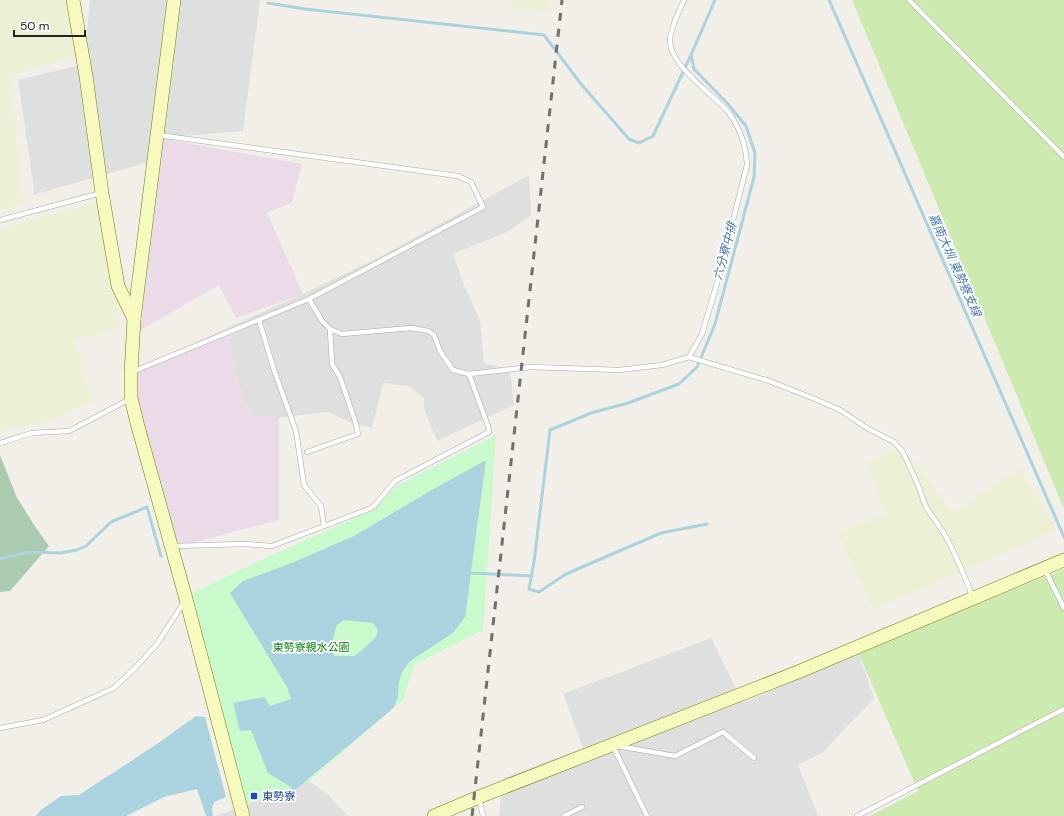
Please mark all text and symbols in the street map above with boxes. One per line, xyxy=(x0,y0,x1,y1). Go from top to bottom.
scale bar xyxy=(14,12,85,38)
text: 50 m xyxy=(20,18,49,34)
water label: 嘉南大圳 東勢寮支線 xyxy=(925,211,986,321)
water label: 六分寮中排 xyxy=(710,218,741,282)
park label: 東勢寮親水公園 xyxy=(273,640,350,654)
place label: 東勢寮 xyxy=(262,789,295,803)
marker: 東勢寮 xyxy=(249,791,259,801)

